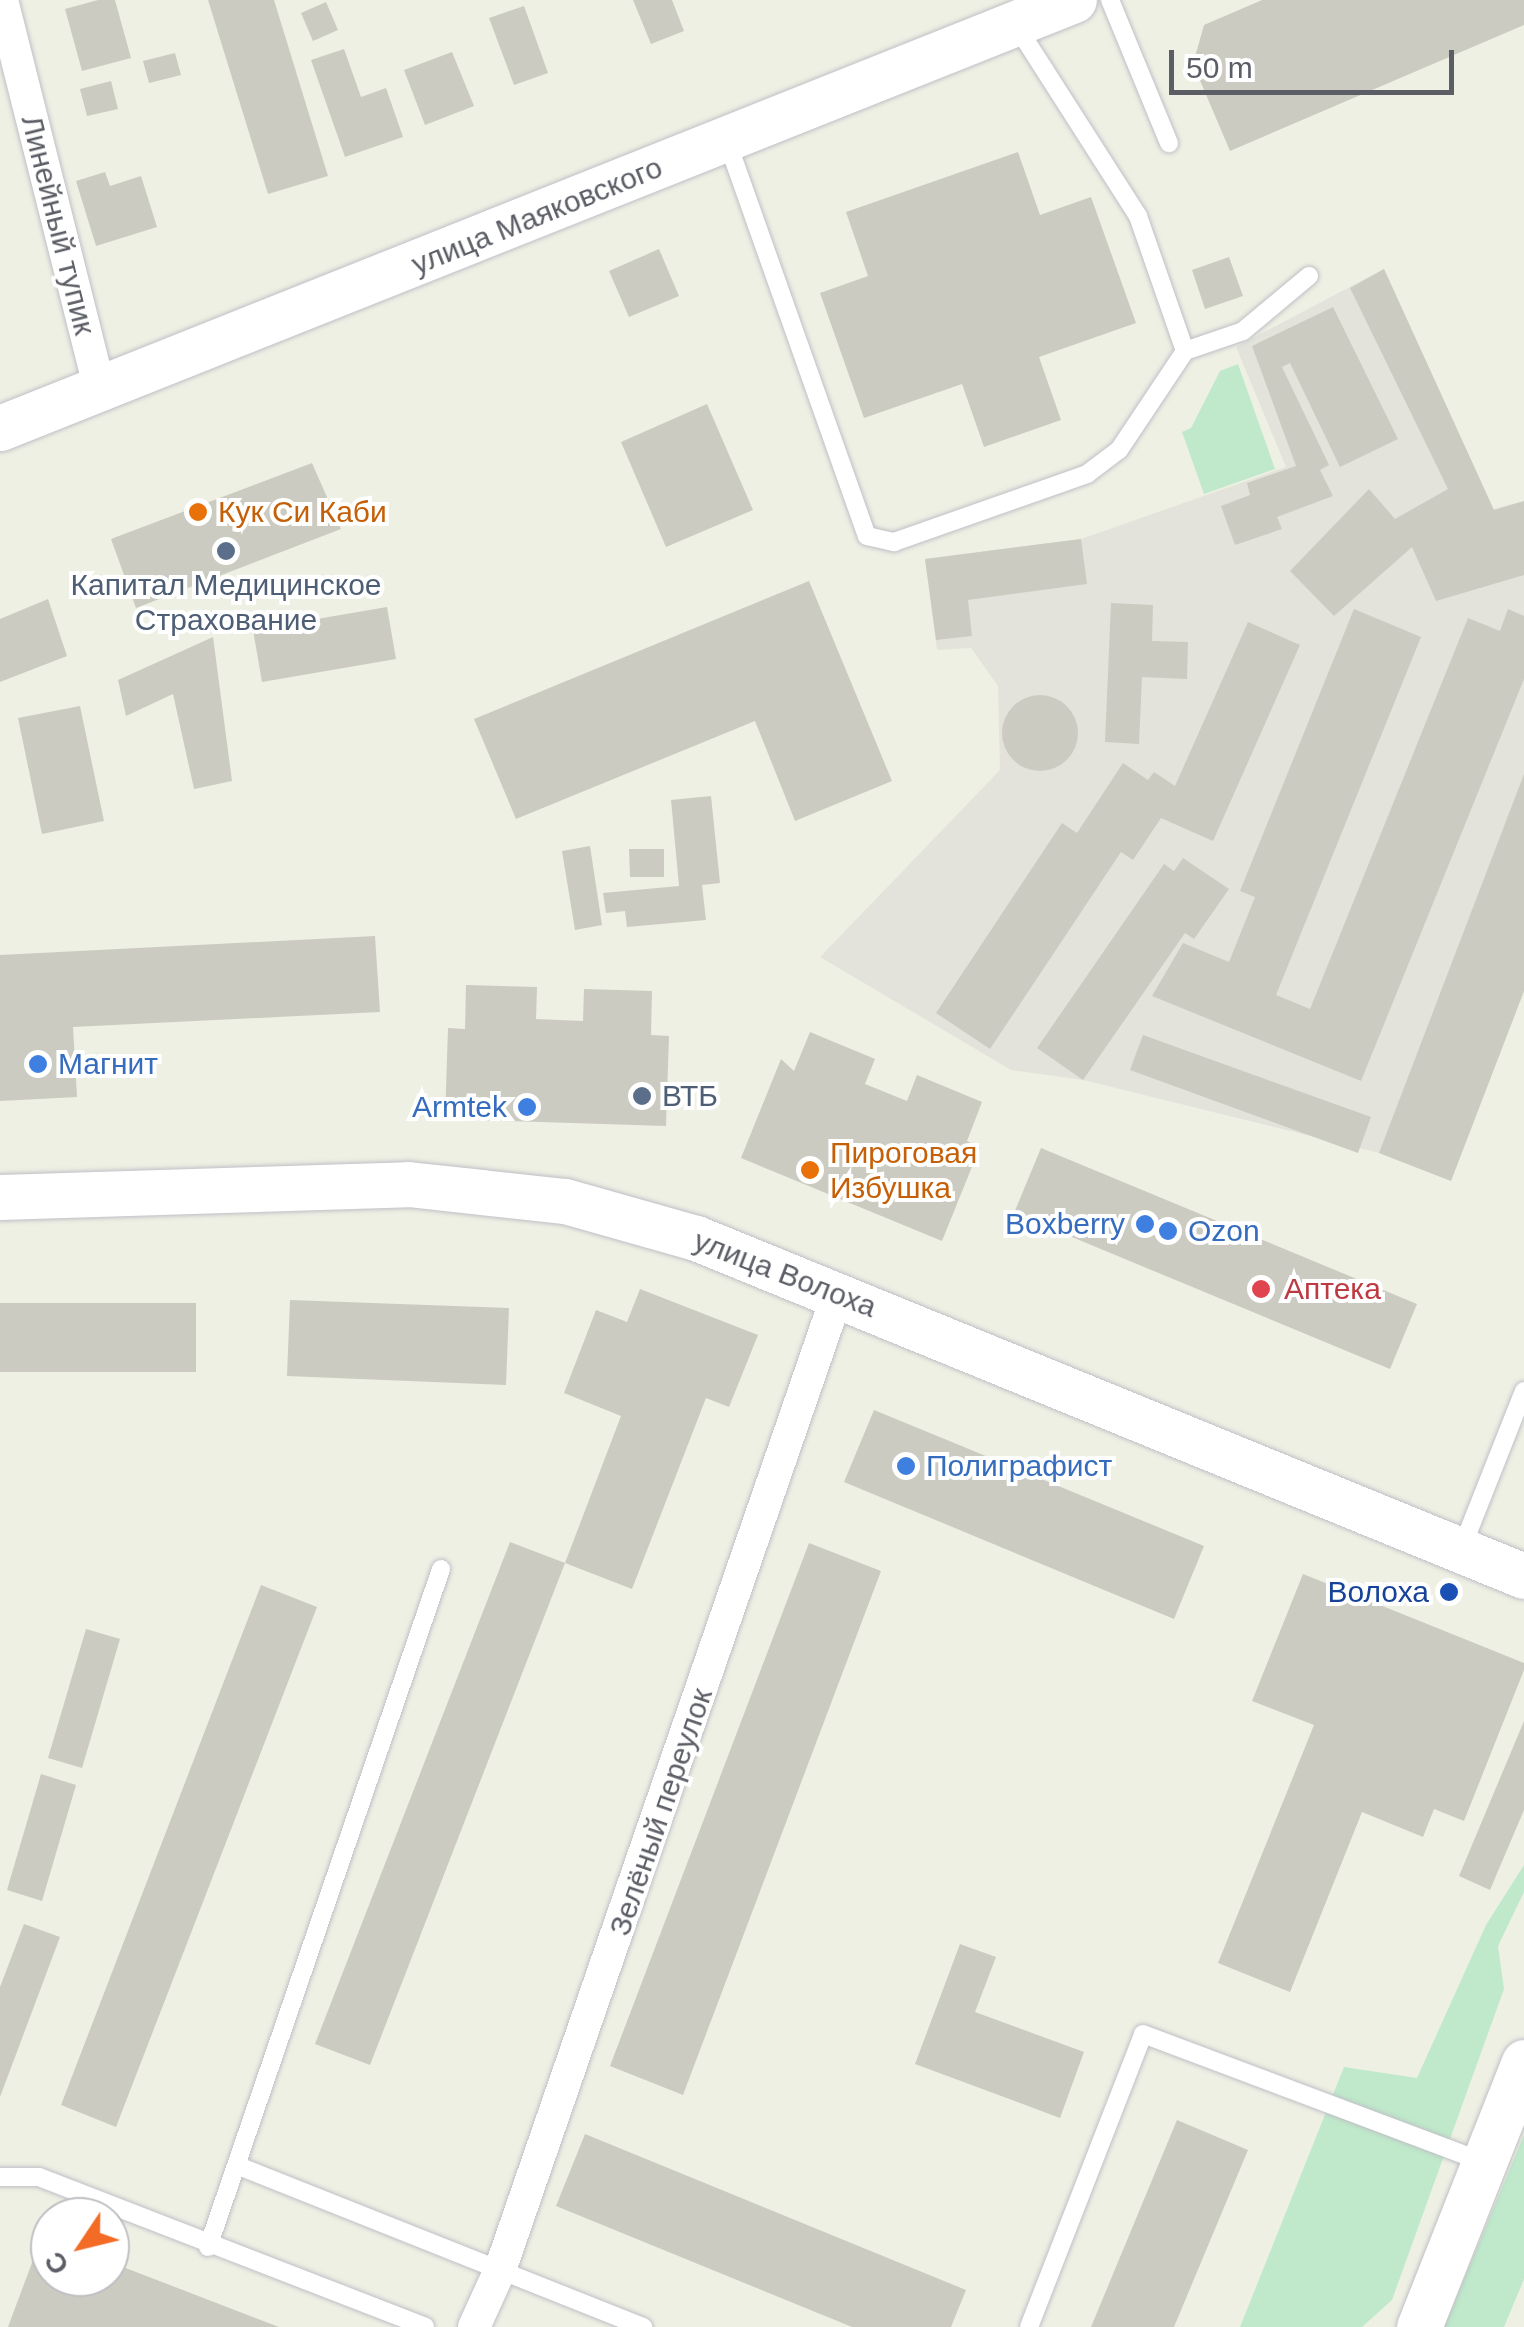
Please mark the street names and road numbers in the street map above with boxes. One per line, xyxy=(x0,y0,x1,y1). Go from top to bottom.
street label: Линейный тупик xyxy=(13,112,103,338)
street label: улица Маяковского xyxy=(407,149,667,283)
street label: улица Волоха xyxy=(689,1223,881,1325)
street label: Зелёный переулок xyxy=(602,1684,720,1940)

